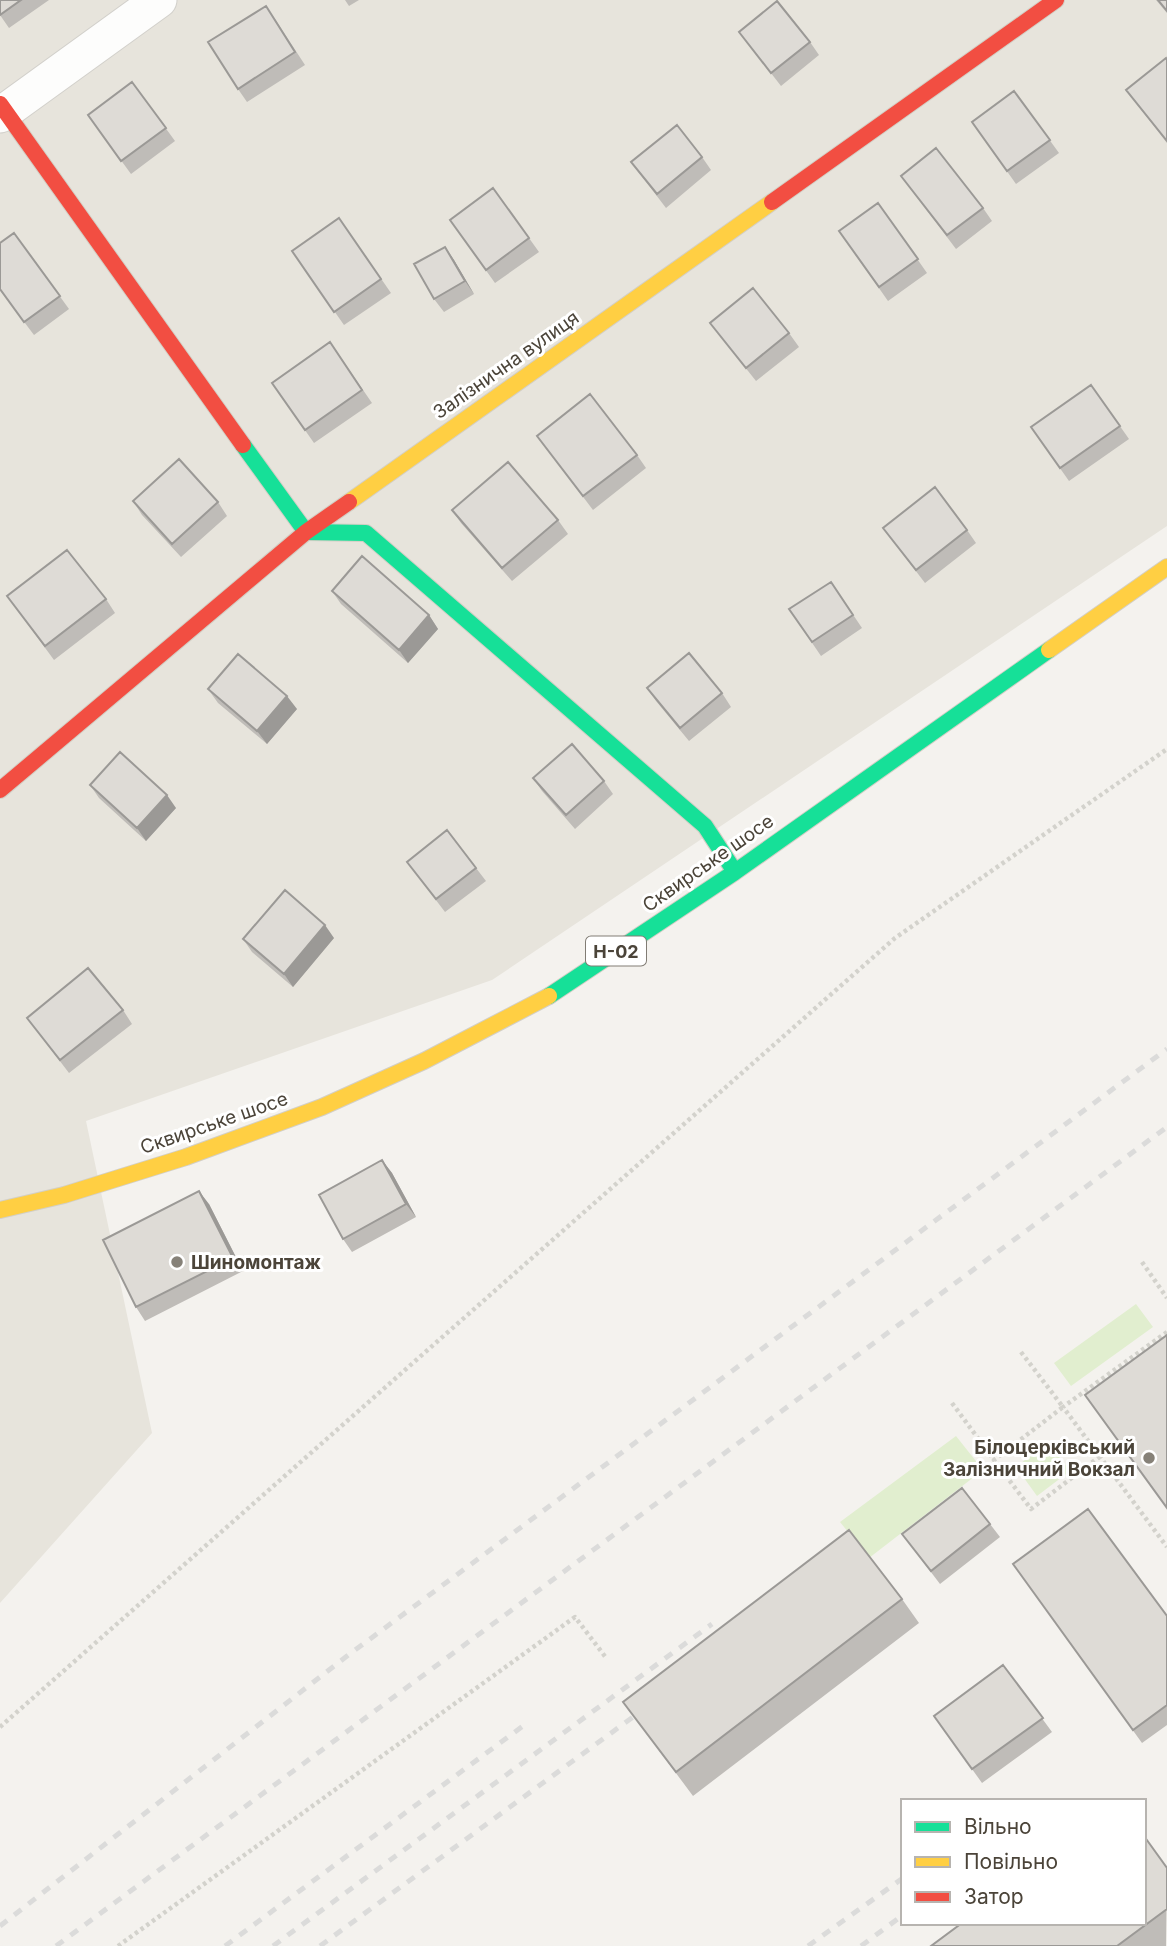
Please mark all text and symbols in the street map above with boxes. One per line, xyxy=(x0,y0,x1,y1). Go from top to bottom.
street label: Залізнична вулиця xyxy=(429,306,583,424)
street label: Сквирське шосе xyxy=(638,809,778,917)
road number: Н-02 xyxy=(586,936,646,966)
street label: Сквирське шосе xyxy=(137,1087,291,1159)
place label: Шиномонтаж xyxy=(191,1251,321,1274)
marker: Шиномонтаж xyxy=(169,1254,185,1270)
place label: Білоцерківський Залізничний Вокзал xyxy=(943,1436,1135,1481)
marker: Білоцерківський Залізничний Вокзал xyxy=(1141,1450,1157,1466)
legend xyxy=(901,1799,1146,1925)
text: Вільно xyxy=(964,1814,1032,1839)
text: Повільно xyxy=(964,1849,1058,1874)
text: Затор xyxy=(964,1884,1024,1909)

